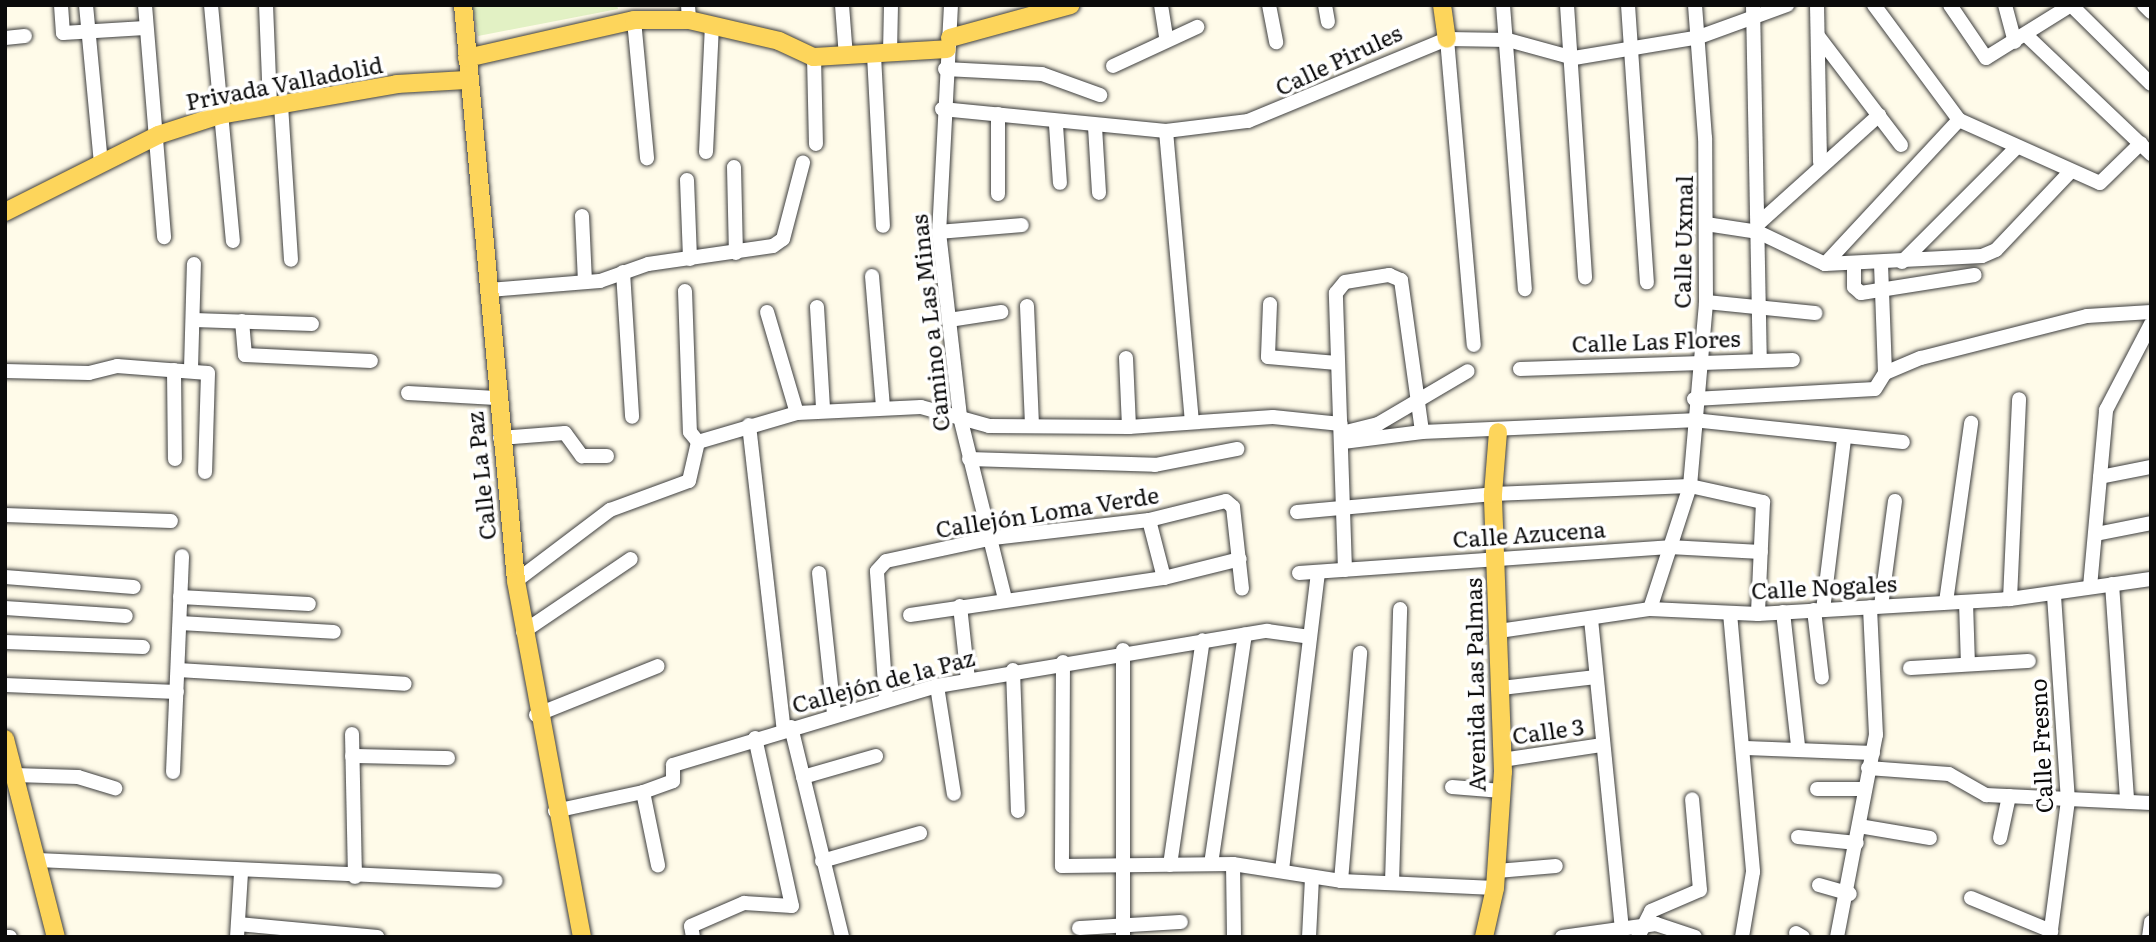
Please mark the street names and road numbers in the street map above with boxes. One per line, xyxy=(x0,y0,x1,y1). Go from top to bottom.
street label: Calle Pirules xyxy=(1270,18,1406,100)
street label: Privada Valladolid xyxy=(183,49,385,115)
street label: Calle Uxmal xyxy=(1667,175,1697,309)
street label: Camino a Las Minas xyxy=(904,213,954,433)
street label: Calle Las Flores xyxy=(1571,323,1741,357)
street label: Calle La Paz xyxy=(460,410,500,542)
street label: Callejón Loma Verde xyxy=(933,480,1161,542)
street label: Calle Azucena xyxy=(1452,514,1606,552)
street label: Calle Nogales xyxy=(1750,568,1898,604)
street label: Avenida Las Palmas xyxy=(1458,578,1490,792)
street label: Callejón de la Paz xyxy=(789,642,977,718)
street label: Calle Fresno xyxy=(2023,678,2057,814)
street label: Calle 3 xyxy=(1510,711,1586,749)

